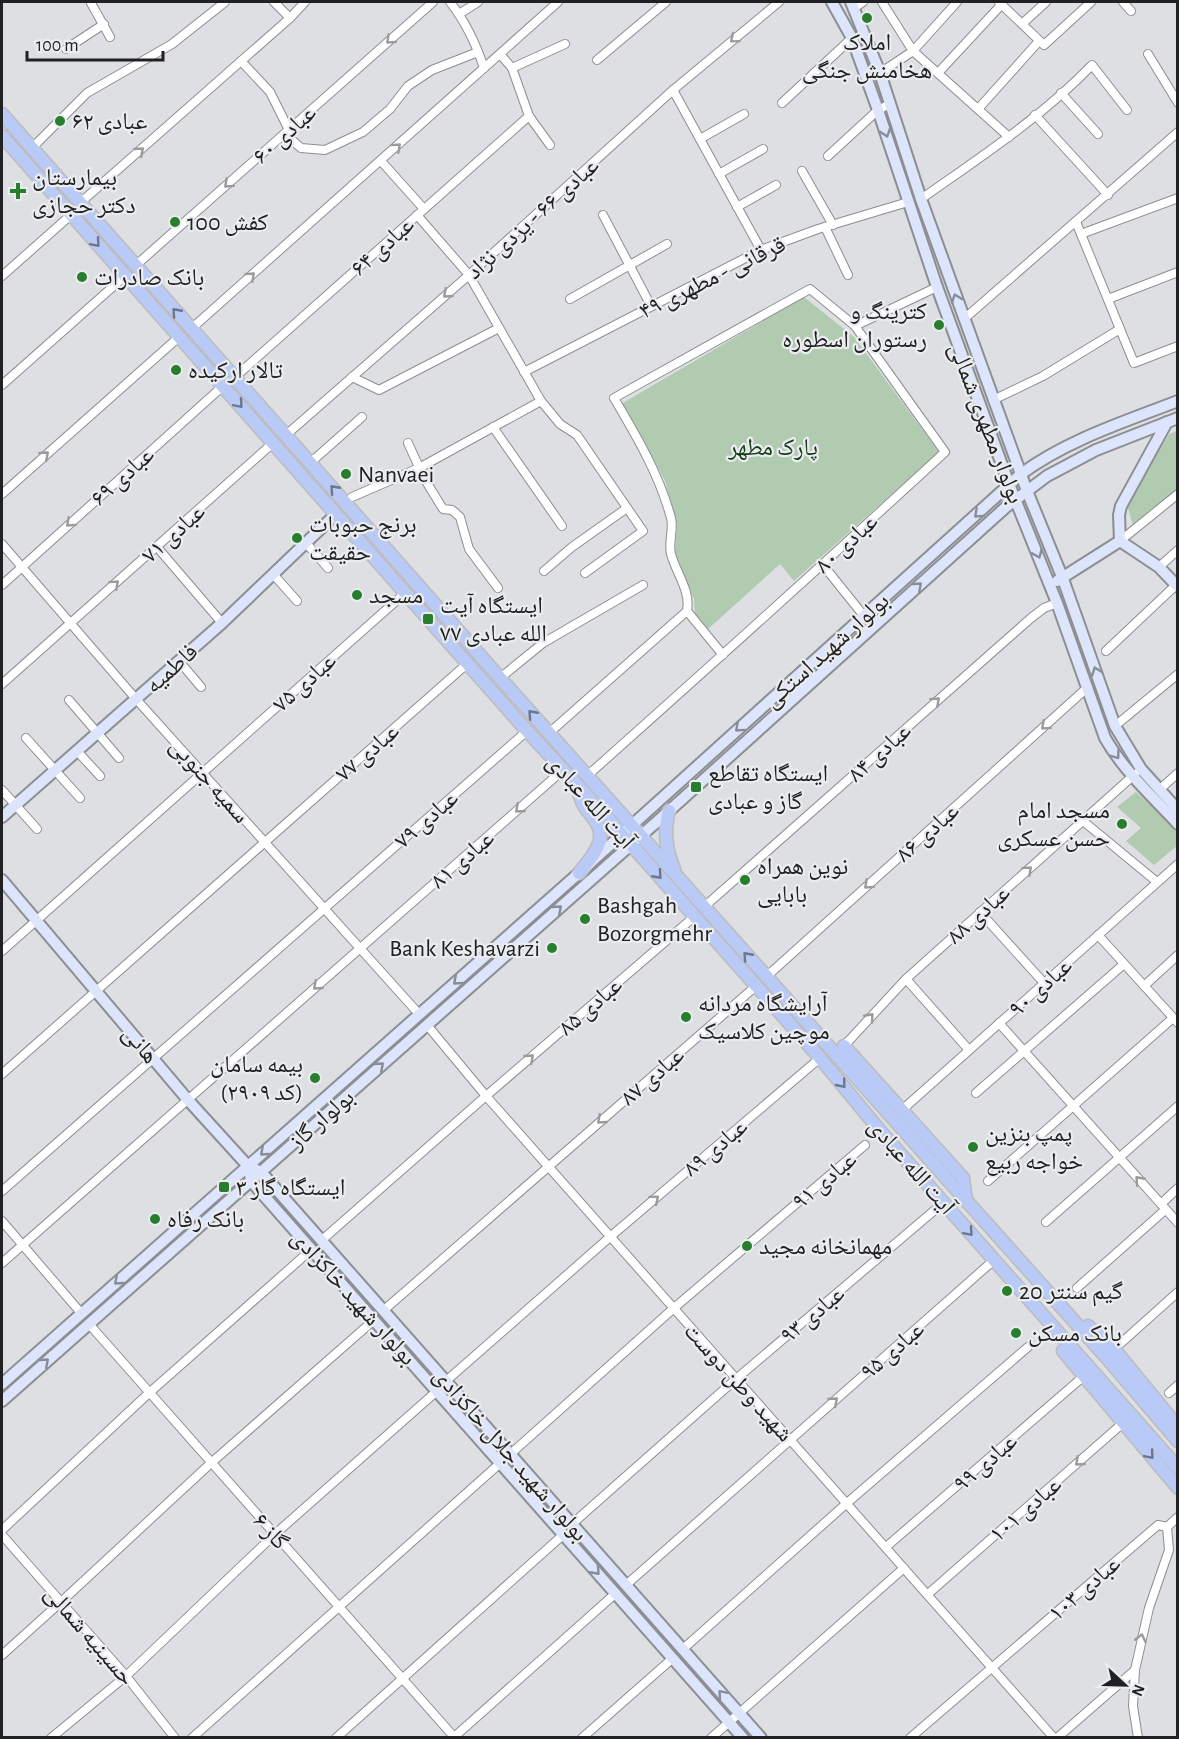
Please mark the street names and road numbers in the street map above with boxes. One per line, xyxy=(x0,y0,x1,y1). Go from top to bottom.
street label: عبادی ۶۰ xyxy=(249,101,321,170)
street label: عبادی ۶۶ - یزدی نژاد xyxy=(462,153,604,285)
street label: عبادی ۶۴ xyxy=(347,213,419,282)
street label: قرقانی - مطهری ۴۹ xyxy=(635,232,790,325)
street label: بولوار مطهری شمالی xyxy=(943,340,1028,507)
street label: عبادی ۶۹ xyxy=(87,443,159,512)
street label: عبادی ۷۱ xyxy=(138,500,210,569)
street label: عبادی ۸۰ xyxy=(811,509,883,579)
street label: بولوار شهید استکی xyxy=(759,588,895,714)
street label: فاطمیه xyxy=(141,639,203,699)
street label: عبادی ۷۵ xyxy=(269,649,341,718)
street label: عبادی ۷۷ xyxy=(331,719,405,787)
street label: عبادی ۸۴ xyxy=(844,719,916,788)
street label: سمیه جنوبی xyxy=(164,733,254,829)
street label: آیت الله عبادی xyxy=(541,749,640,855)
street label: عبادی ۷۹ xyxy=(390,786,464,854)
street label: عبادی ۸۶ xyxy=(892,799,964,868)
street label: عبادی ۸۱ xyxy=(426,826,500,894)
street label: عبادی ۸۸ xyxy=(943,881,1015,950)
street label: عبادی ۹۰ xyxy=(1005,954,1077,1023)
street label: عبادی ۸۵ xyxy=(554,973,628,1041)
street label: هانی xyxy=(117,1021,163,1069)
street label: عبادی ۸۷ xyxy=(616,1043,690,1111)
street label: بولوار گاز xyxy=(283,1085,360,1156)
street label: آیت الله عبادی xyxy=(862,1113,960,1221)
street label: عبادی ۸۹ xyxy=(679,1114,753,1182)
street label: عبادی ۹۱ xyxy=(788,1147,862,1215)
street label: بولوار شهید خاکزادی xyxy=(286,1225,420,1371)
street label: عبادی ۹۳ xyxy=(776,1281,850,1349)
street label: عبادی ۹۵ xyxy=(856,1317,930,1385)
street label: شهید وطن دوست xyxy=(678,1319,798,1447)
street label: بولوار شهید جلال خاکزادی xyxy=(428,1363,592,1547)
street label: عبادی ۹۹ xyxy=(949,1429,1023,1497)
street label: عبادی ۱۰۱ xyxy=(985,1472,1067,1548)
street label: گاز ۶ xyxy=(248,1509,293,1555)
street label: عبادی ۱۰۳ xyxy=(1044,1551,1126,1627)
street label: حسینیه شمالی xyxy=(39,1581,139,1691)

